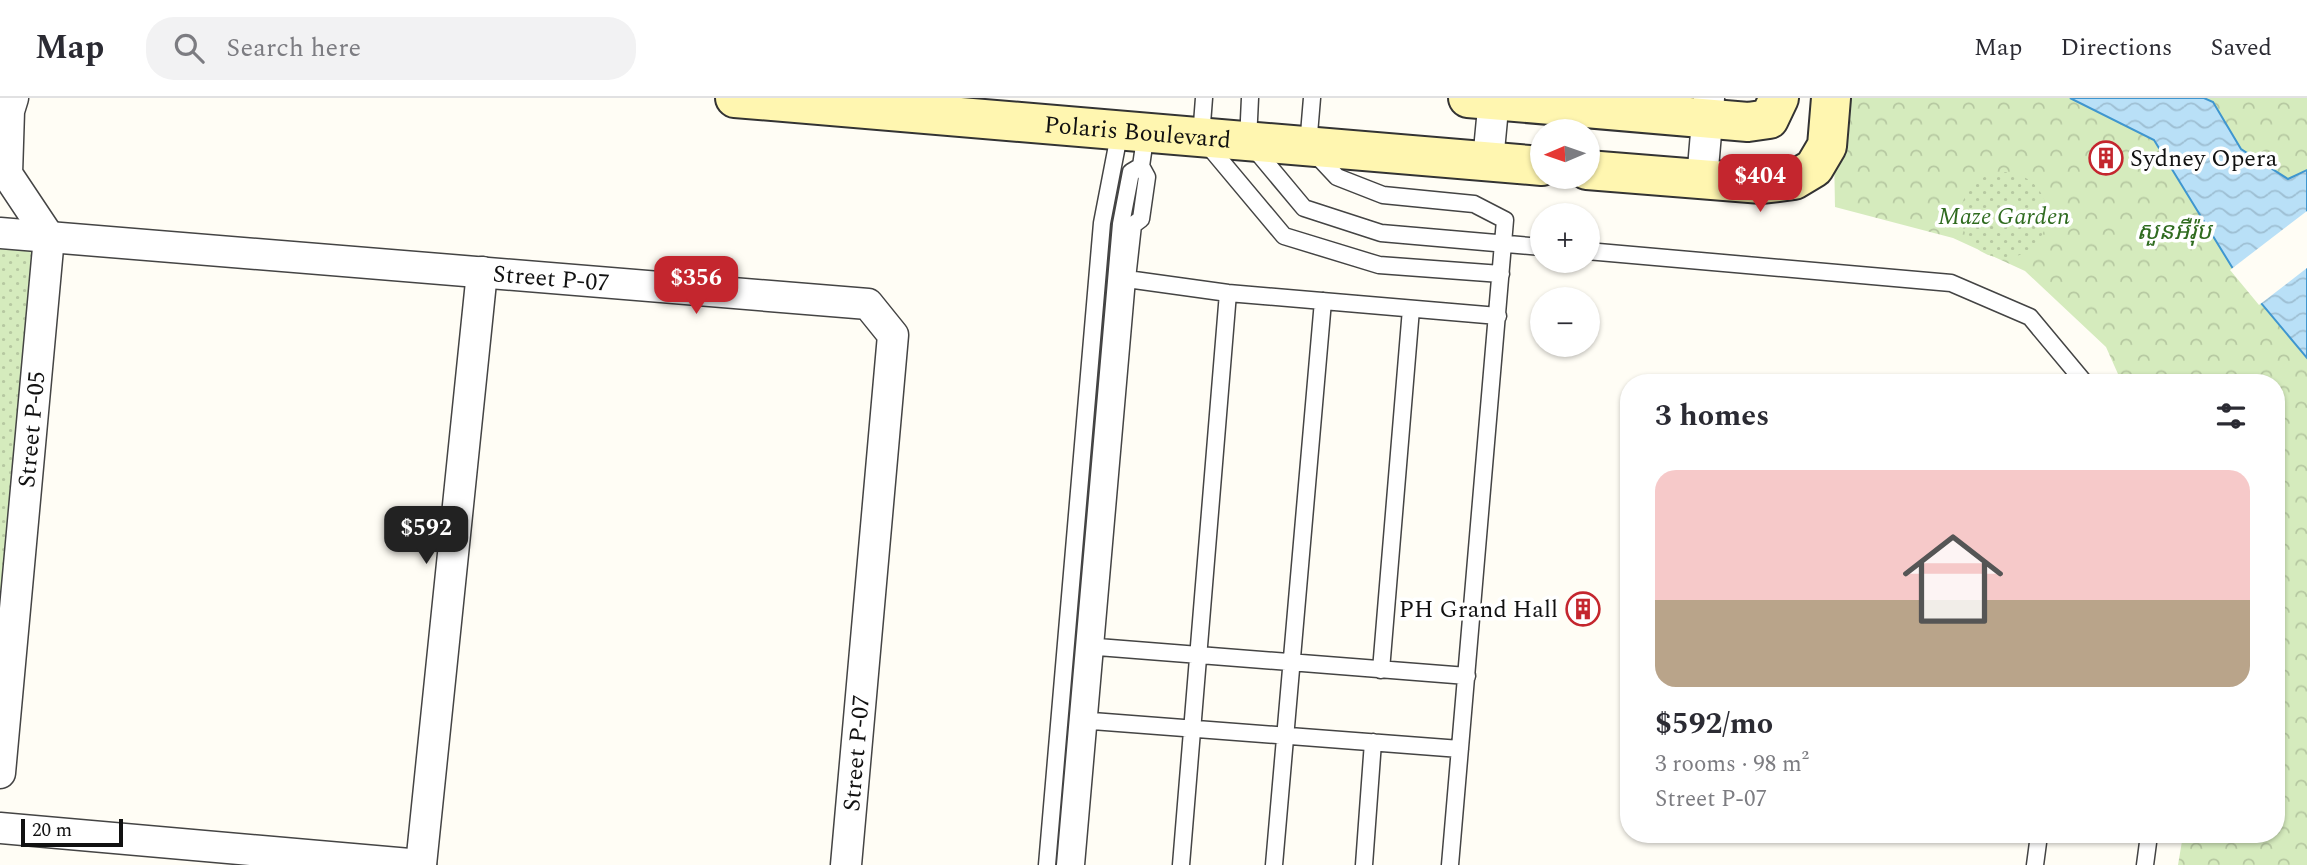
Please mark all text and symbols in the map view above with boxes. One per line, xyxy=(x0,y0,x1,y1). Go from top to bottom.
search box xyxy=(146,17,636,80)
text: Map xyxy=(35,23,104,73)
text: Search here xyxy=(226,28,361,68)
icon: search xyxy=(170,29,208,67)
text: Map xyxy=(1974,30,2022,66)
text: Directions xyxy=(2060,30,2172,66)
text: Saved xyxy=(2210,30,2272,66)
street label: Polaris Boulevard xyxy=(1043,107,1232,159)
north arrow xyxy=(1530,119,1600,189)
map controls xyxy=(1530,119,1600,357)
building icon: Sydney Opera xyxy=(2087,139,2125,177)
place label: Sydney Opera xyxy=(2130,141,2278,177)
pin: $404 xyxy=(1719,155,1801,214)
text: $404 xyxy=(1734,159,1786,194)
park label: Maze Garden xyxy=(1938,199,2070,235)
button: + xyxy=(1530,203,1600,273)
park label: សួនអឺរ៉ុប xyxy=(2137,214,2213,250)
street label: Street P-07 xyxy=(491,256,611,302)
pin: $356 xyxy=(655,256,737,316)
text: $356 xyxy=(670,261,722,296)
button: − xyxy=(1530,287,1600,357)
street label: Street P-05 xyxy=(9,370,56,489)
text: 3 homes xyxy=(1655,393,1769,439)
icon: filters xyxy=(2212,397,2250,435)
pin: $592 xyxy=(385,506,467,566)
text: $592 xyxy=(400,511,452,546)
icon: home xyxy=(1890,516,2016,642)
building icon: PH Grand Hall xyxy=(1564,590,1602,628)
place label: PH Grand Hall xyxy=(1399,592,1558,628)
street label: Street P-07 xyxy=(834,693,880,813)
text: $592/mo xyxy=(1655,701,1773,747)
text: 3 rooms · 98 m² xyxy=(1655,747,1809,782)
text: Street P-07 xyxy=(1655,782,1767,817)
scale bar xyxy=(21,816,122,848)
text: 20 m xyxy=(32,816,72,845)

